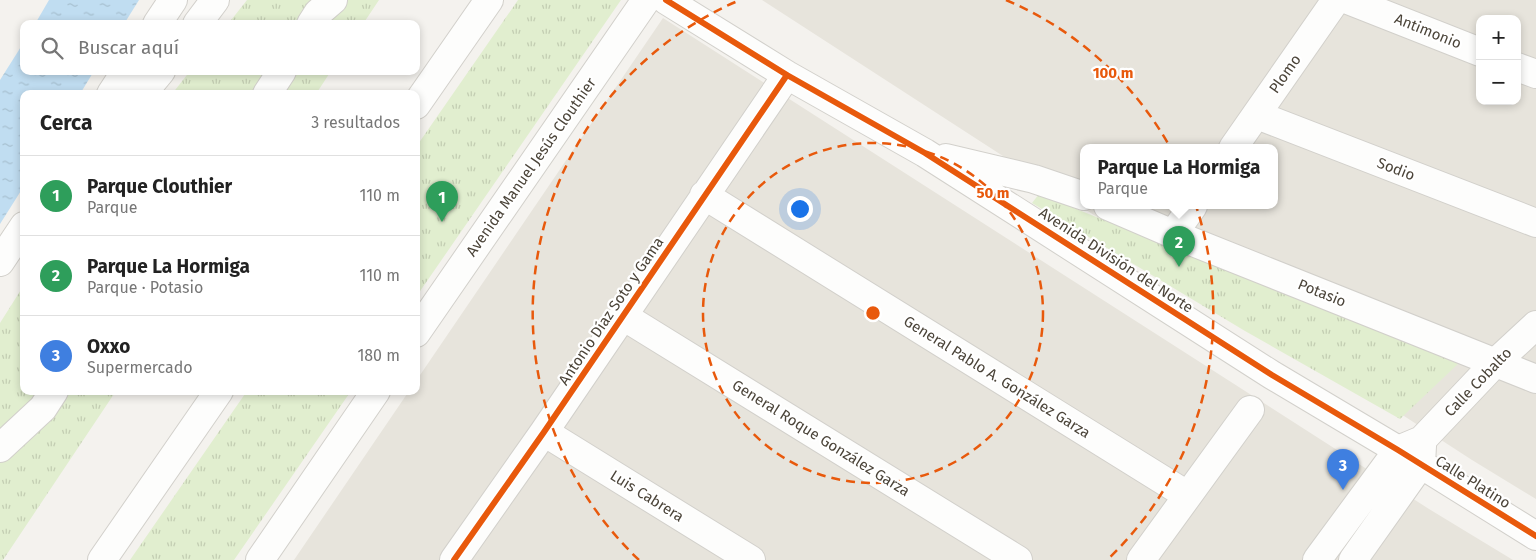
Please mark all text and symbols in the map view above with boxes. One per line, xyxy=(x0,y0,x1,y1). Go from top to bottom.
street label: Antimonio xyxy=(1392,9,1464,53)
map controls xyxy=(1476,15,1521,105)
button: + xyxy=(1476,15,1521,60)
search box xyxy=(20,20,420,75)
icon: search xyxy=(38,34,66,62)
text: Buscar aquí xyxy=(78,36,179,59)
street label: Plomo xyxy=(1265,51,1305,97)
button: − xyxy=(1476,60,1521,105)
text: 100 m xyxy=(1093,64,1133,82)
street label: Avenida Manuel Jesús Clouthier xyxy=(462,74,600,260)
text: Cerca xyxy=(40,110,92,136)
text: 3 resultados xyxy=(311,113,400,132)
popup xyxy=(1080,144,1278,209)
street label: Sodio xyxy=(1375,154,1417,184)
text: Parque La Hormiga xyxy=(1098,156,1260,179)
text: Parque Clouthier xyxy=(87,175,232,198)
text: Parque xyxy=(1098,179,1148,198)
pin: 1 xyxy=(426,181,458,222)
text: 50 m xyxy=(976,184,1010,202)
text: 1 xyxy=(52,186,60,205)
text: 110 m xyxy=(359,186,400,205)
your location xyxy=(787,196,813,222)
text: Parque xyxy=(87,198,137,217)
street label: Avenida División del Norte xyxy=(1036,203,1196,317)
pin: 2 xyxy=(1163,226,1195,267)
street label: Antonio Díaz Soto y Gama xyxy=(555,234,667,388)
text: Parque La Hormiga xyxy=(87,255,250,278)
text: 2 xyxy=(52,266,60,285)
text: 110 m xyxy=(359,266,400,285)
street label: Potasio xyxy=(1295,275,1349,311)
text: Parque · Potasio xyxy=(87,278,203,297)
centre of rings xyxy=(864,304,882,322)
street label: General Pablo A. González Garza xyxy=(900,312,1094,442)
text: Oxxo xyxy=(87,335,130,358)
street label: Calle Cobalto xyxy=(1441,344,1515,420)
text: 3 xyxy=(52,346,60,365)
text: 180 m xyxy=(357,346,400,365)
text: Supermercado xyxy=(87,358,193,377)
street label: General Roque González Garza xyxy=(729,376,913,500)
pin: 3 xyxy=(1327,449,1359,490)
street label: Calle Platino xyxy=(1432,452,1514,512)
street label: Luis Cabrera xyxy=(607,466,687,526)

